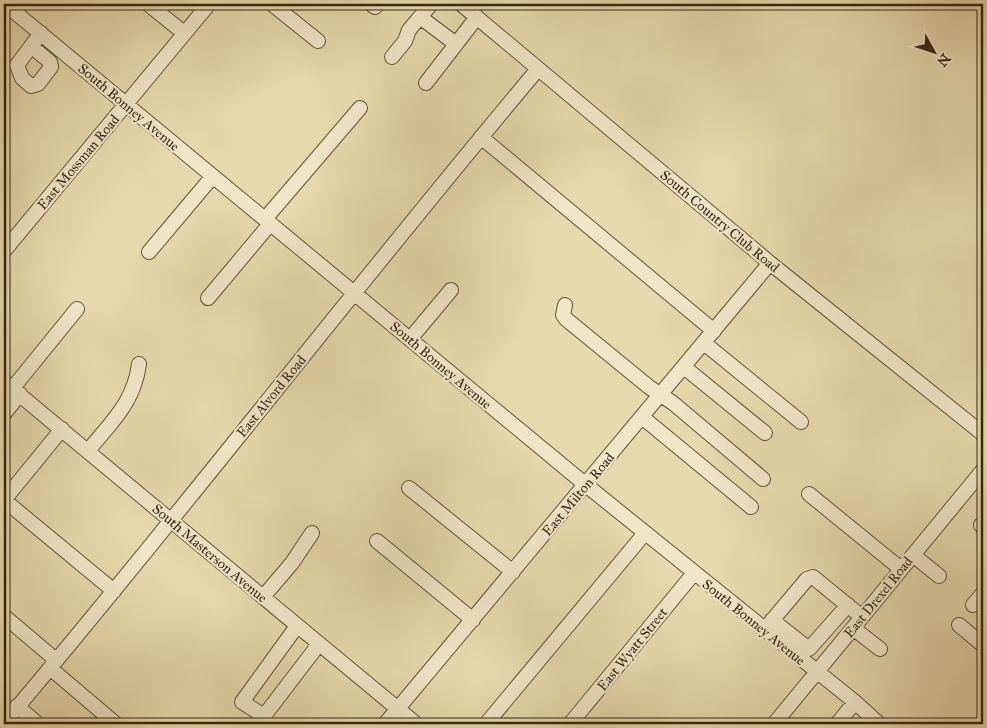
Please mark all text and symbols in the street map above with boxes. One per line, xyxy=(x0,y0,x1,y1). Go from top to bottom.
north arrow xyxy=(910,28,960,78)
text: N xyxy=(933,50,954,70)
street label: South Bonney Avenue xyxy=(74,60,183,155)
street label: East Mossman Road xyxy=(34,111,123,213)
street label: South Country Club Road xyxy=(657,167,783,276)
street label: South Bonney Avenue xyxy=(386,318,495,413)
street label: East Alvord Road xyxy=(233,352,310,441)
street label: East Milton Road xyxy=(539,449,618,539)
street label: South Masterson Avenue xyxy=(149,500,271,607)
street label: East Drexel Road xyxy=(840,553,916,641)
street label: South Bonney Avenue xyxy=(699,576,809,669)
street label: East Wyatt Street xyxy=(594,604,671,694)

